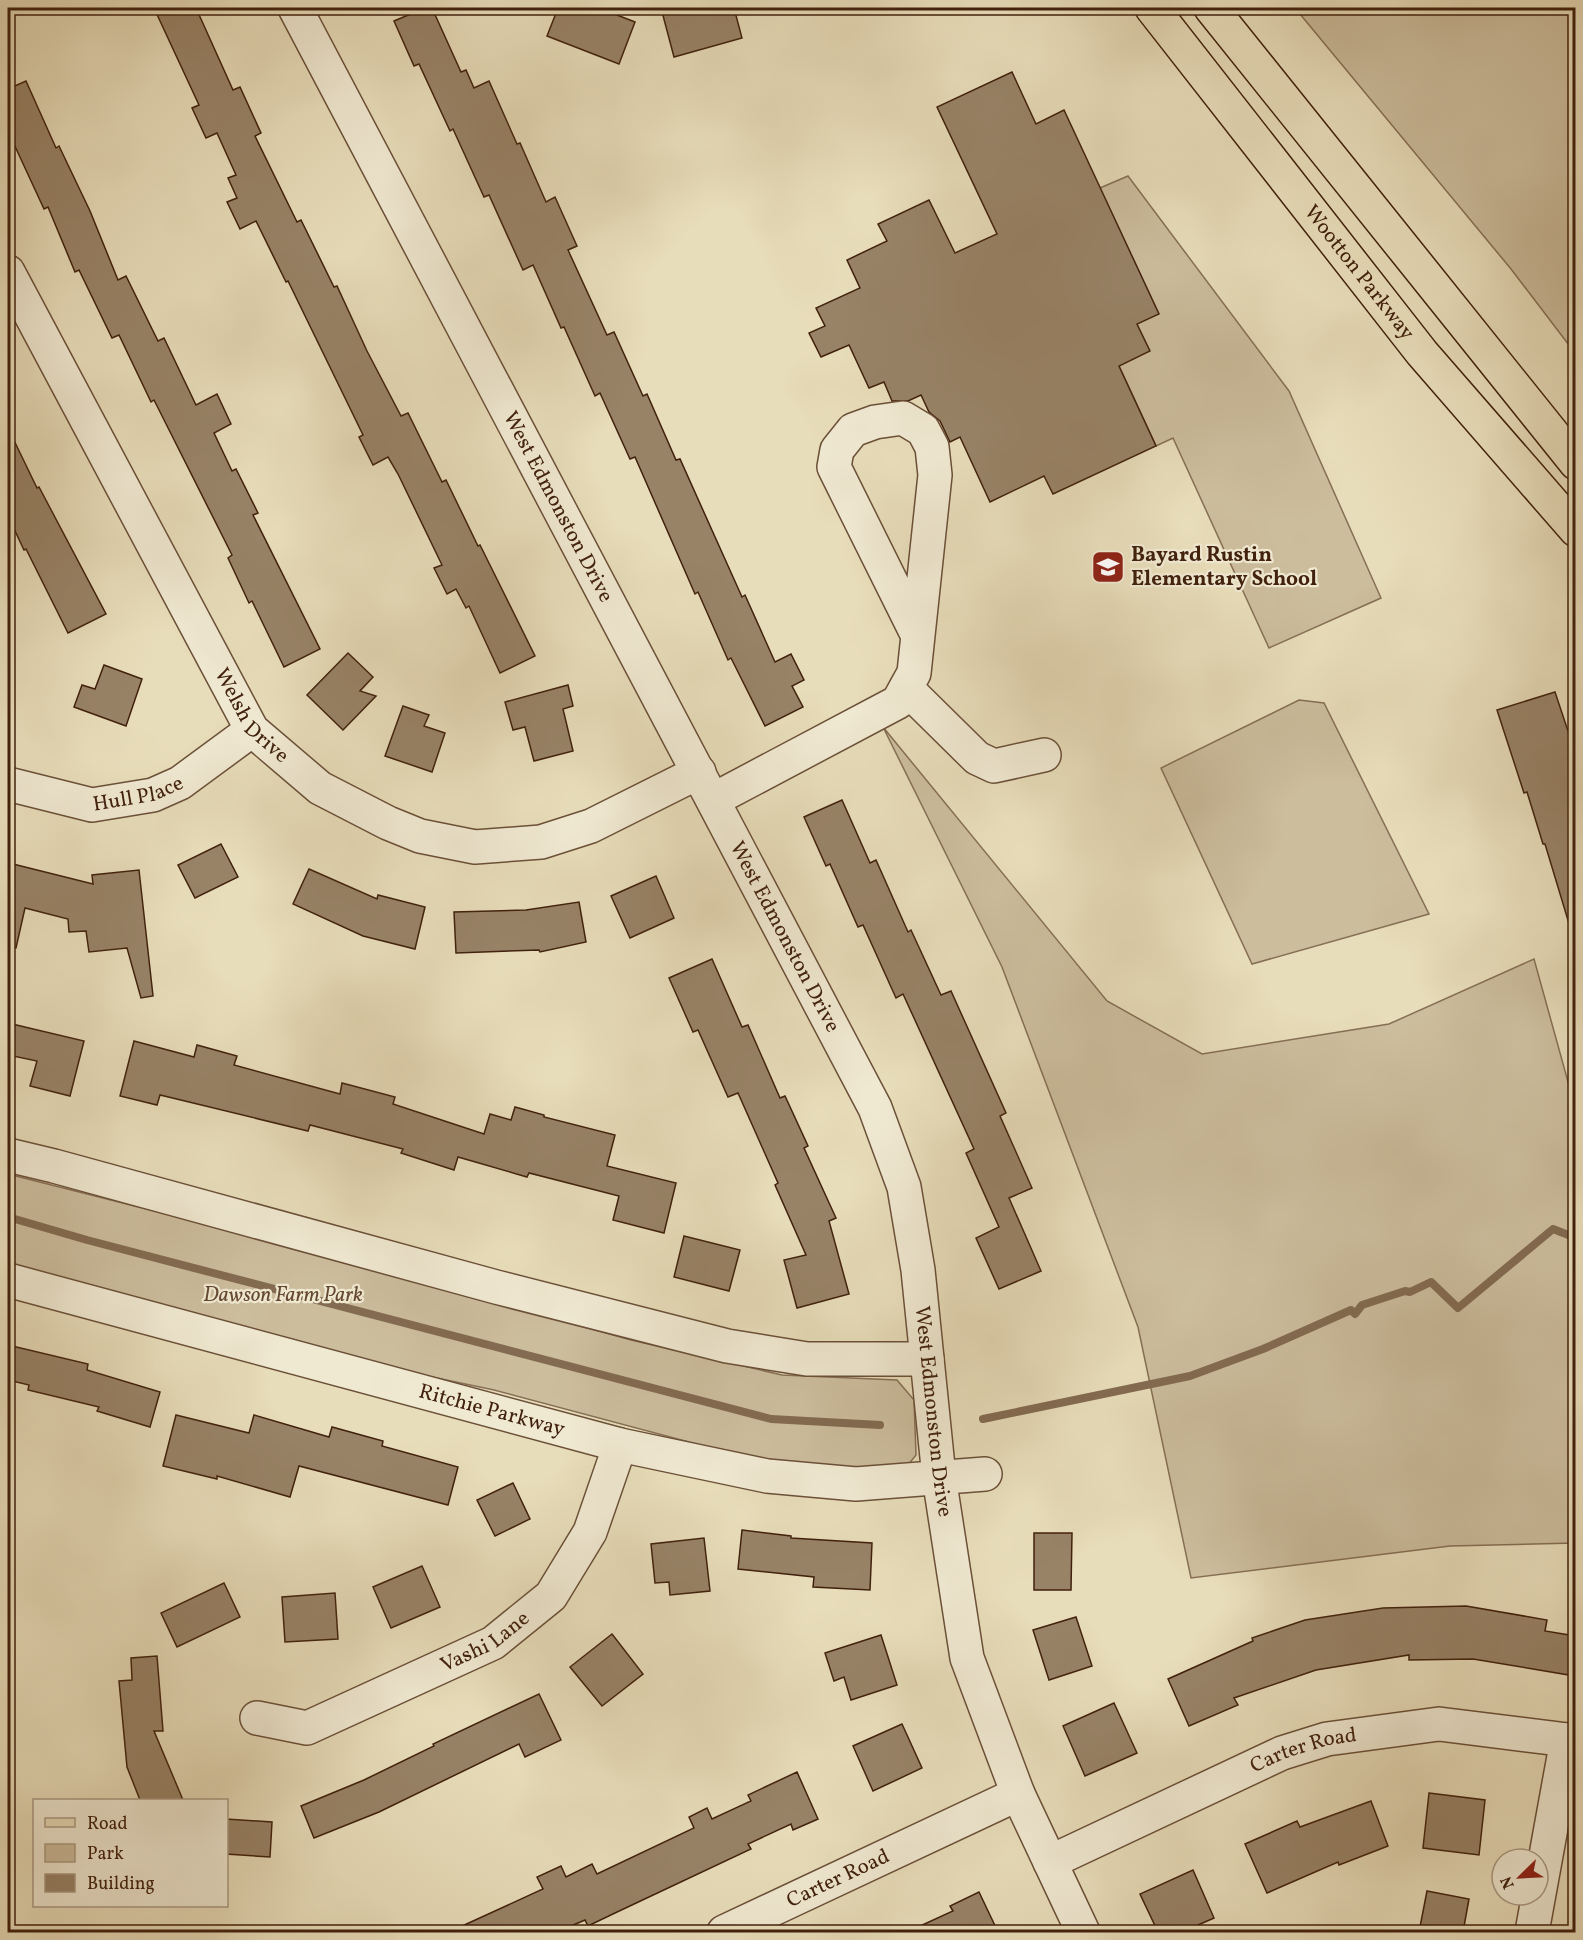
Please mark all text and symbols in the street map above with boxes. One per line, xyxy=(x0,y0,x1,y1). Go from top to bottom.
street label: Wootton Parkway xyxy=(1297,199,1422,347)
street label: West Edmonston Drive xyxy=(496,406,620,608)
place label: Bayard Rustin Elementary School xyxy=(1131,541,1317,594)
school or university icon: Bayard Rustin Elementary School xyxy=(1090,549,1126,585)
street label: Welsh Drive xyxy=(207,663,295,770)
street label: Hull Place xyxy=(91,769,188,819)
street label: West Edmonston Drive xyxy=(722,836,847,1037)
park label: Dawson Farm Park xyxy=(203,1281,363,1310)
street label: West Edmonston Drive xyxy=(907,1304,959,1519)
street label: Ritchie Parkway xyxy=(415,1377,569,1444)
street label: Vashi Lane xyxy=(436,1604,536,1680)
street label: Carter Road xyxy=(1245,1721,1359,1780)
legend xyxy=(33,1799,228,1907)
text: Road xyxy=(87,1812,128,1837)
text: Park xyxy=(87,1842,124,1867)
street label: Carter Road xyxy=(782,1842,894,1915)
north arrow xyxy=(1490,1847,1550,1907)
text: Building xyxy=(87,1872,155,1897)
text: N xyxy=(1496,1872,1521,1892)

